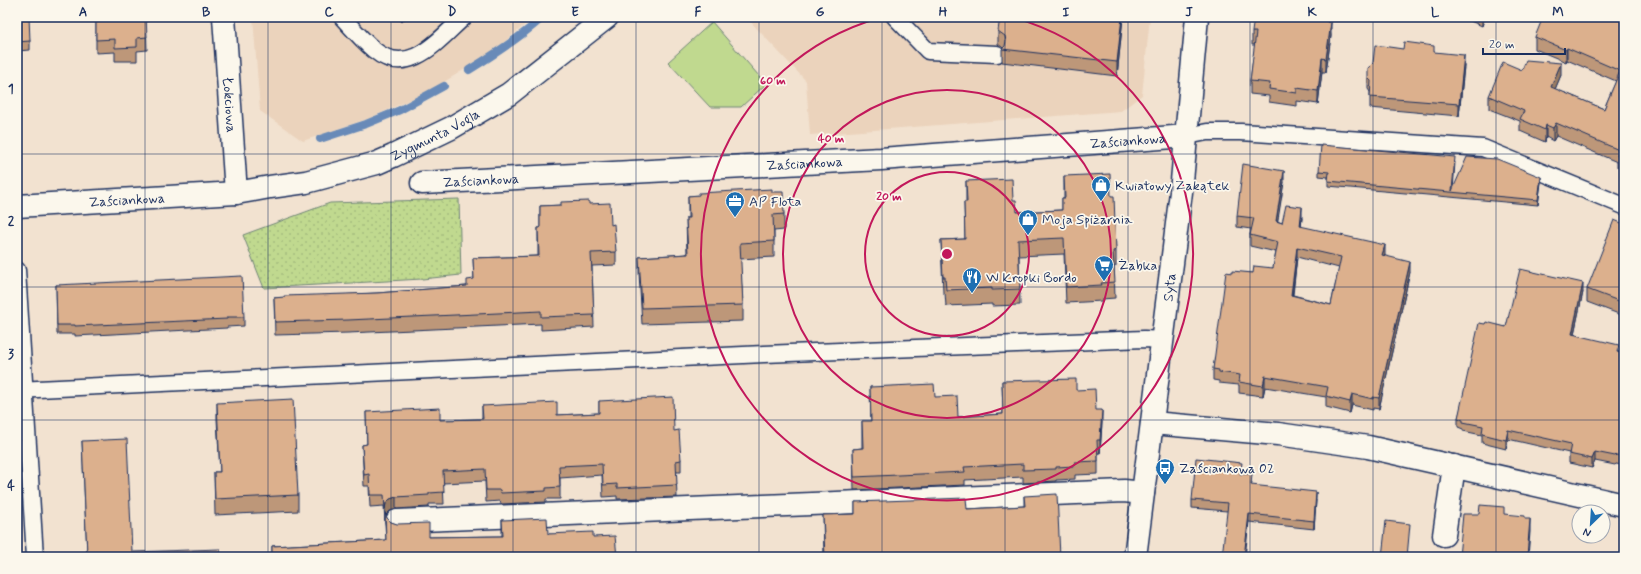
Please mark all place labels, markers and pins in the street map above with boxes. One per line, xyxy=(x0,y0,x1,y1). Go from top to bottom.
shop icon: Kwiatowy Zakątek xyxy=(1090,174,1112,202)
place label: Kwiatowy Zakątek xyxy=(1115,177,1230,195)
office icon: AP Flota xyxy=(724,190,746,218)
place label: AP Flota xyxy=(749,193,801,211)
shop icon: Moja Spiżarnia xyxy=(1017,208,1039,236)
place label: Moja Spiżarnia xyxy=(1042,211,1133,229)
centre of rings xyxy=(940,247,954,261)
supermarket icon: Żabka xyxy=(1093,254,1115,282)
place label: Żabka xyxy=(1118,257,1158,275)
restaurant icon: W Kropki Bordo xyxy=(961,266,983,294)
place label: W Kropki Bordo xyxy=(986,269,1077,287)
bus stop icon: Zaściankowa 02 xyxy=(1154,457,1176,485)
place label: Zaściankowa 02 xyxy=(1179,460,1274,478)

